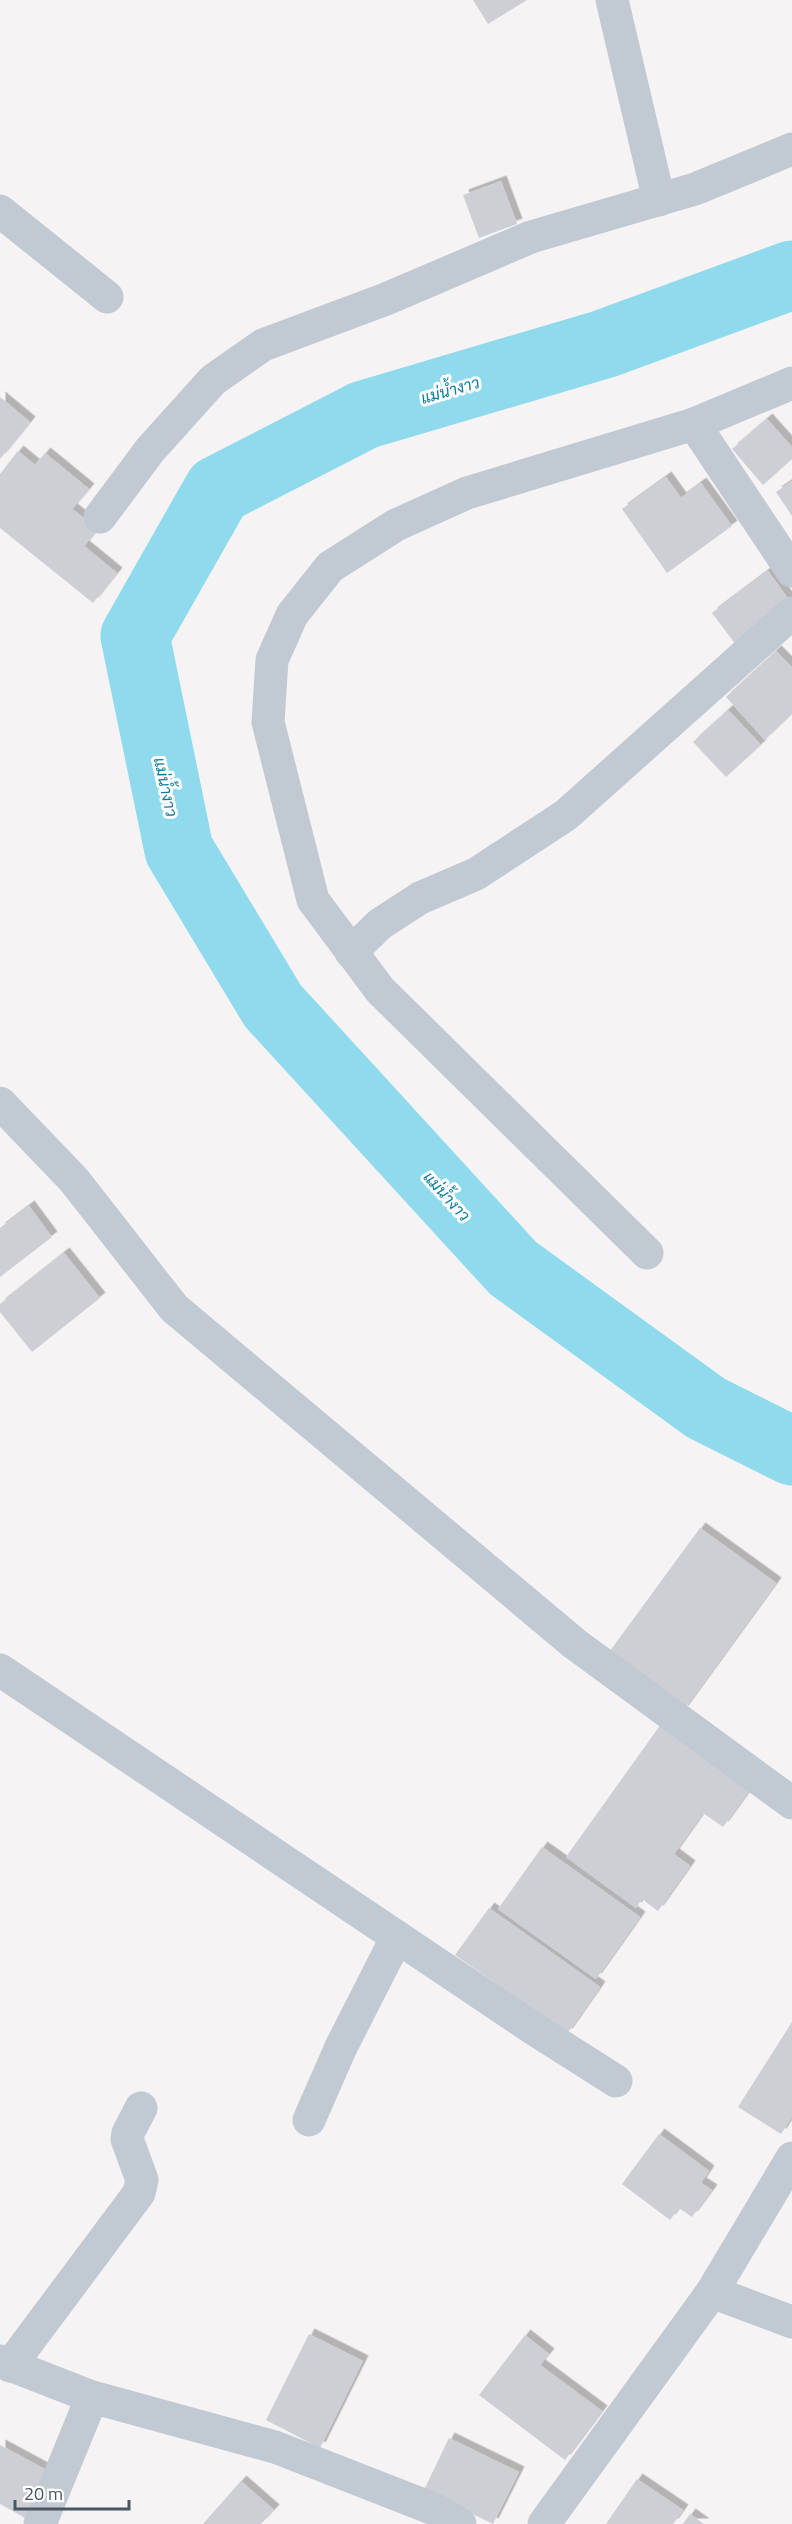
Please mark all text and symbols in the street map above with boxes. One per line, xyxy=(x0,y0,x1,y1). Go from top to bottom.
water label: แม่น้ำงาว xyxy=(417,368,482,410)
water label: แม่น้ำงาว xyxy=(148,755,186,819)
water label: แม่น้ำงาว xyxy=(418,1164,478,1226)
scale bar xyxy=(15,2473,129,2511)
text: 20 m xyxy=(24,2480,63,2507)

